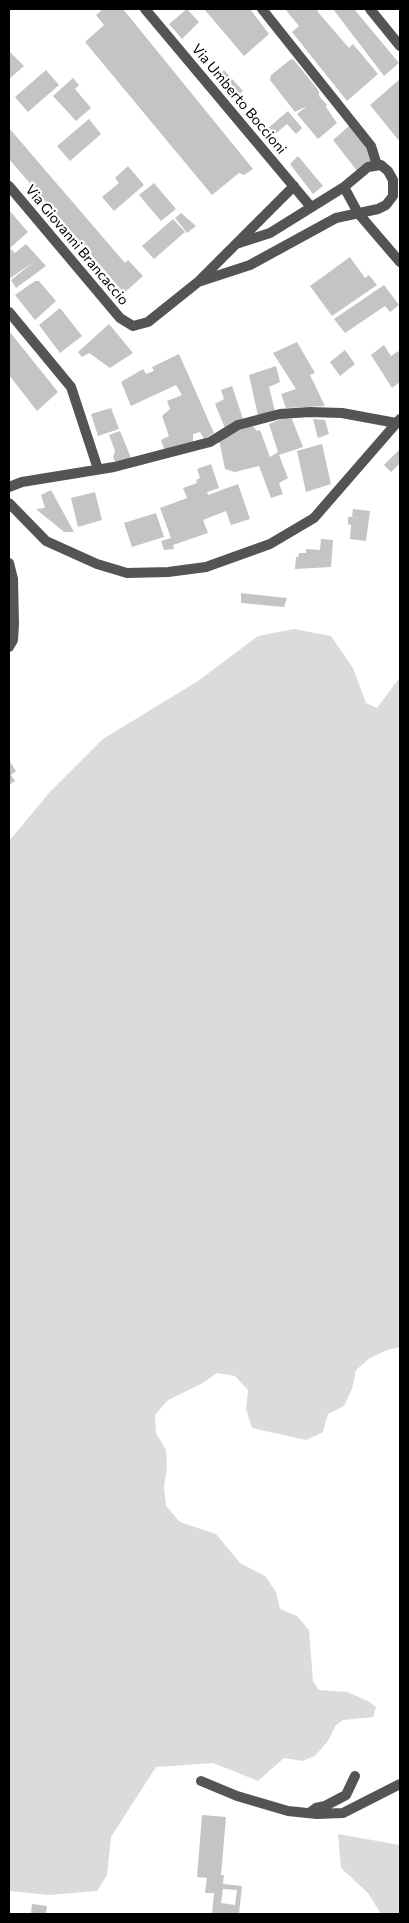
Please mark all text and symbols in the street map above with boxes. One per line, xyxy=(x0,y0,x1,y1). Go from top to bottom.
street label: Via Umberto Boccioni xyxy=(188,41,290,157)
street label: Via Giovanni Brancaccio xyxy=(22,181,132,309)

